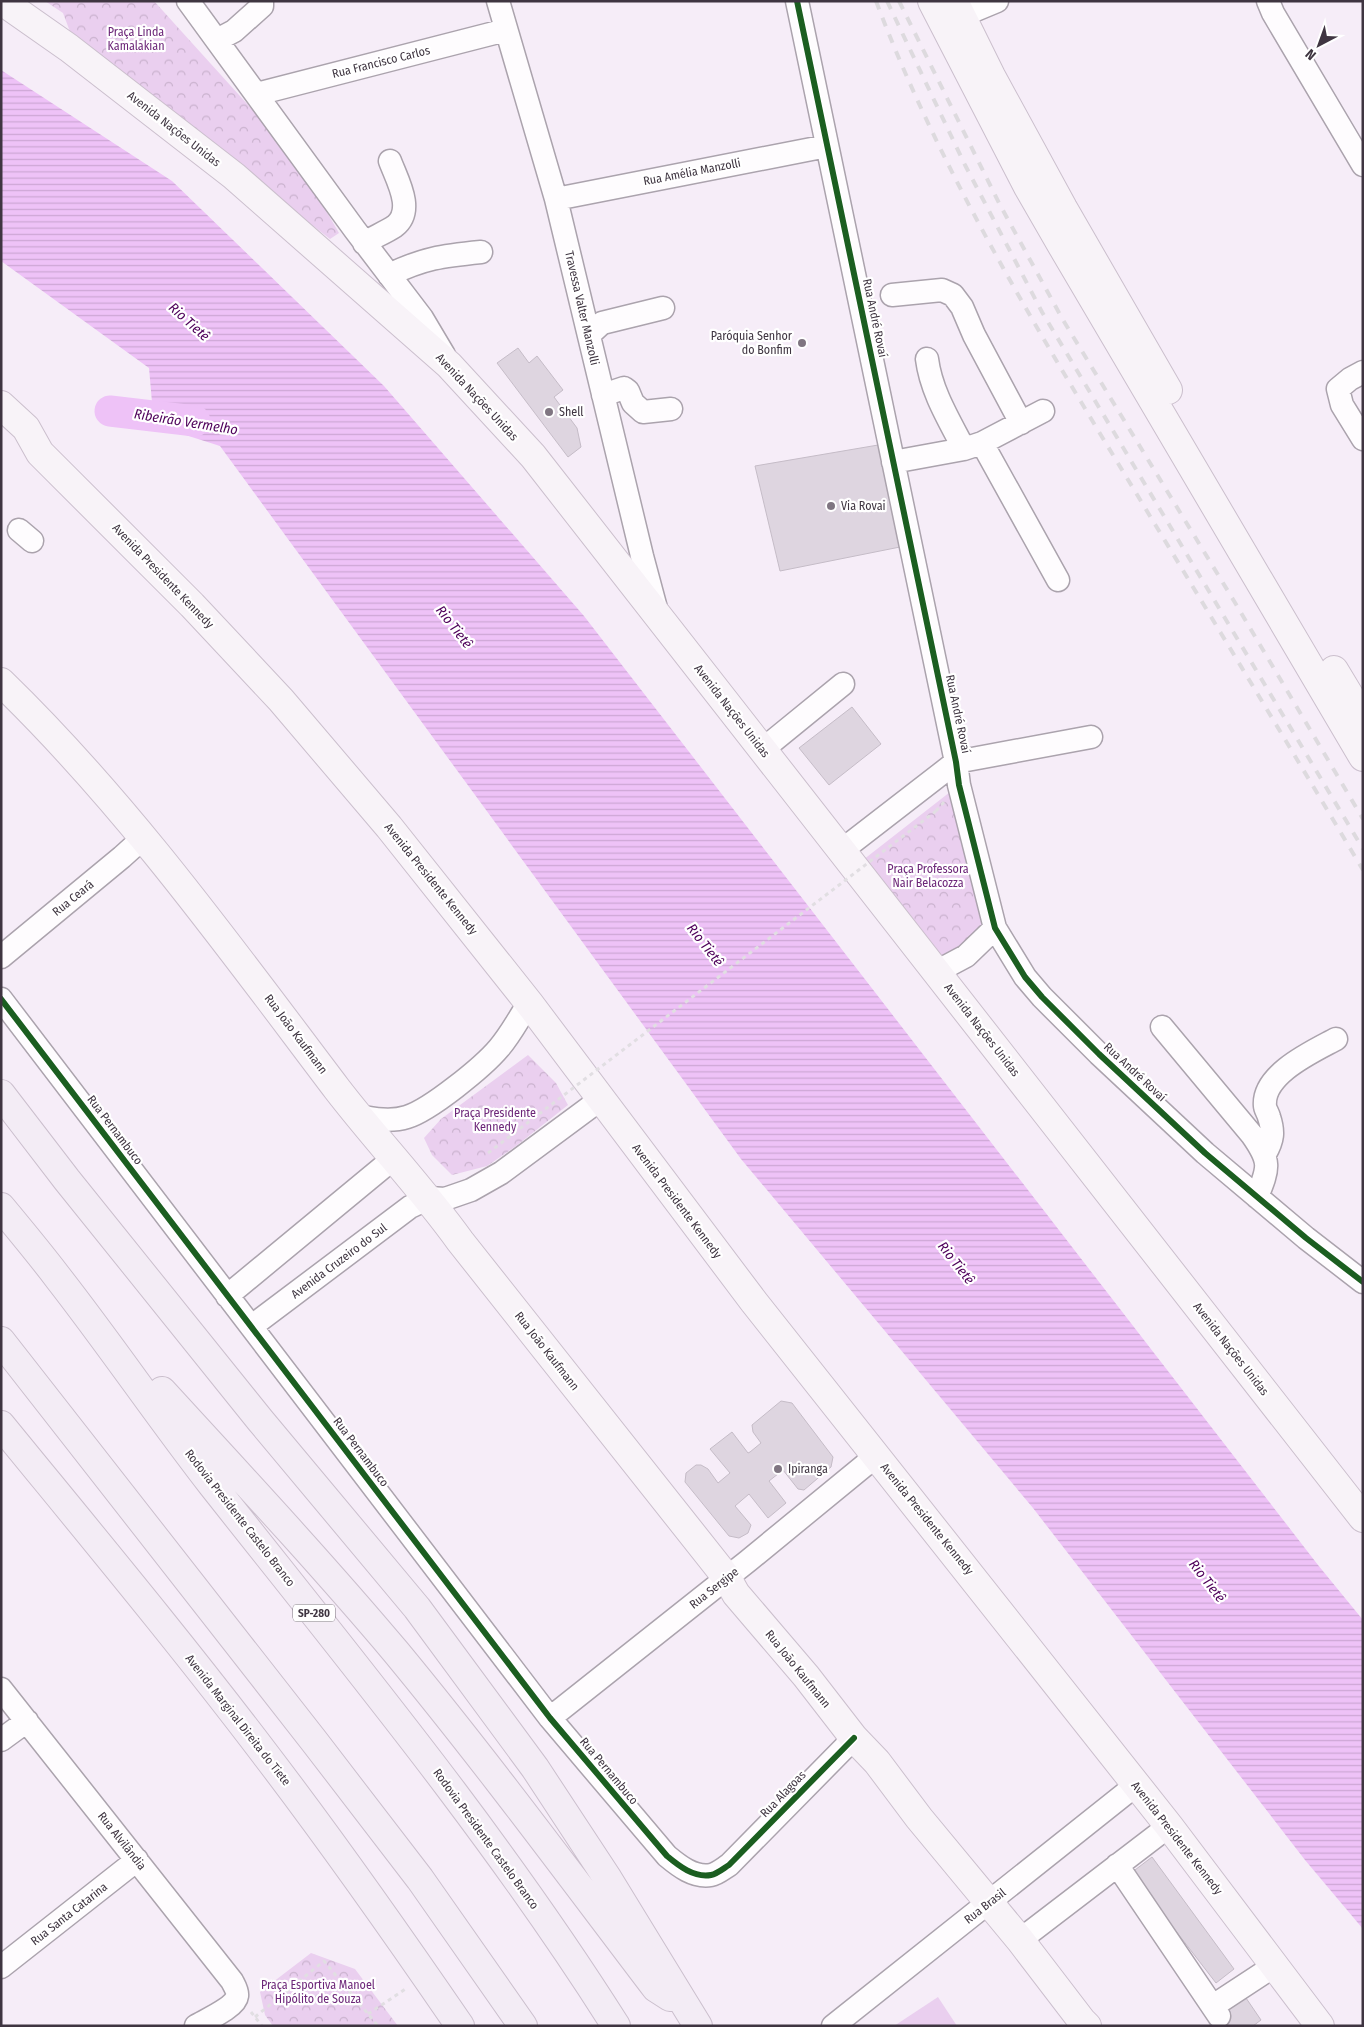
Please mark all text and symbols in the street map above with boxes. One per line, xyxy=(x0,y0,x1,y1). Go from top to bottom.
north arrow xyxy=(1294,20,1344,70)
park label: Praça Linda Kamalakian xyxy=(108,25,164,53)
street label: Rua Francisco Carlos xyxy=(331,43,431,81)
text: N xyxy=(1302,45,1320,64)
street label: Avenida Nações Unidas xyxy=(125,88,223,170)
street label: Rua Amélia Manzolli xyxy=(642,156,742,188)
street label: Travessa Valter Manzolli xyxy=(562,249,602,367)
street label: Rua André Rovaí xyxy=(860,277,890,359)
water label: Rio Tietê xyxy=(165,299,213,345)
place label: Paróquia Senhor do Bonfim xyxy=(711,329,793,357)
marker: Paróquia Senhor do Bonfim xyxy=(796,337,808,349)
street label: Avenida Nações Unidas xyxy=(433,351,521,443)
water label: Ribeirão Vermelho xyxy=(133,405,239,439)
place label: Shell xyxy=(559,405,584,419)
marker: Shell xyxy=(543,406,555,418)
place label: Via Rovai xyxy=(841,499,886,513)
marker: Via Rovai xyxy=(825,500,837,512)
street label: Avenida Presidente Kennedy xyxy=(109,521,217,632)
water label: Rio Tietê xyxy=(432,602,476,652)
street label: Avenida Nações Unidas xyxy=(691,662,773,760)
street label: Rua André Rovaí xyxy=(943,673,973,755)
street label: Avenida Presidente Kennedy xyxy=(382,820,481,938)
park label: Praça Professora Nair Belacozza xyxy=(887,862,969,890)
street label: Rua Ceará xyxy=(50,877,96,919)
water label: Rio Tietê xyxy=(683,920,727,970)
street label: Avenida Nações Unidas xyxy=(941,981,1023,1079)
street label: Rua João Kaufmann xyxy=(262,992,330,1076)
street label: Rua André Rovaí xyxy=(1101,1040,1169,1104)
street label: Rua Pernambuco xyxy=(84,1093,146,1167)
park label: Praça Presidente Kennedy xyxy=(454,1106,536,1134)
street label: Avenida Presidente Kennedy xyxy=(629,1141,725,1261)
street label: Avenida Cruzeiro do Sul xyxy=(288,1221,390,1301)
water label: Rio Tietê xyxy=(934,1238,978,1288)
street label: Avenida Nações Unidas xyxy=(1190,1300,1272,1398)
street label: Rua João Kaufmann xyxy=(512,1309,582,1393)
street label: Rua Pernambuco xyxy=(330,1415,392,1489)
street label: Rodovia Presidente Castelo Branco xyxy=(182,1447,298,1589)
street label: Avenida Presidente Kennedy xyxy=(878,1460,977,1578)
place label: Ipiranga xyxy=(788,1462,828,1476)
marker: Ipiranga xyxy=(772,1463,784,1475)
water label: Rio Tietê xyxy=(1185,1556,1229,1606)
street label: Rua Sergipe xyxy=(687,1564,741,1611)
road number: SP-280 xyxy=(293,1605,335,1622)
street label: Rua João Kaufmann xyxy=(762,1627,834,1711)
street label: Avenida Marginal Direita do Tiete xyxy=(183,1652,294,1788)
street label: Rua Pernambuco xyxy=(577,1735,641,1807)
street label: Rodovia Presidente Castelo Branco xyxy=(430,1766,542,1912)
street label: Rua Alagoas xyxy=(757,1768,809,1820)
street label: Avenida Presidente Kennedy xyxy=(1129,1779,1226,1898)
street label: Rua Alvilândia xyxy=(95,1809,149,1873)
street label: Rua Santa Catarina xyxy=(28,1880,110,1948)
street label: Rua Brasil xyxy=(961,1885,1009,1927)
park label: Praça Esportiva Manoel Hipólito de Souza xyxy=(261,1978,375,2006)

